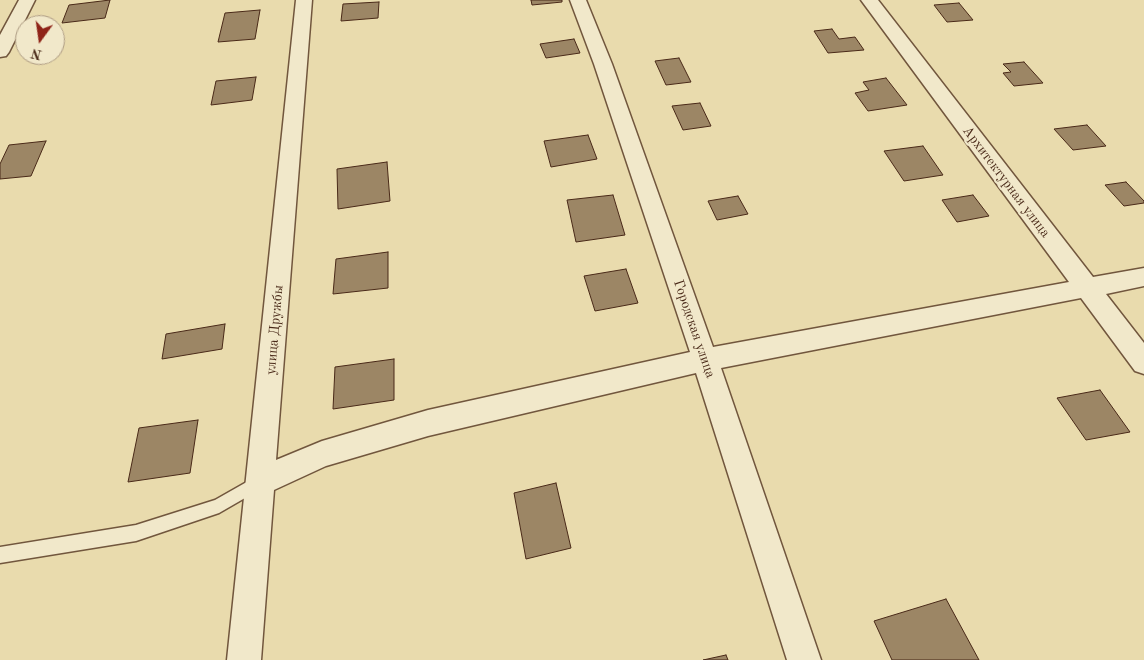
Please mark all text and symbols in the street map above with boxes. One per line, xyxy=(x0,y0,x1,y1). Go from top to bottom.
north arrow xyxy=(15,15,65,65)
text: N xyxy=(30,45,44,62)
street label: Архитектурная улица xyxy=(959,123,1053,241)
street label: Городская улица xyxy=(669,278,719,380)
street label: улица Дружбы xyxy=(263,284,287,376)

